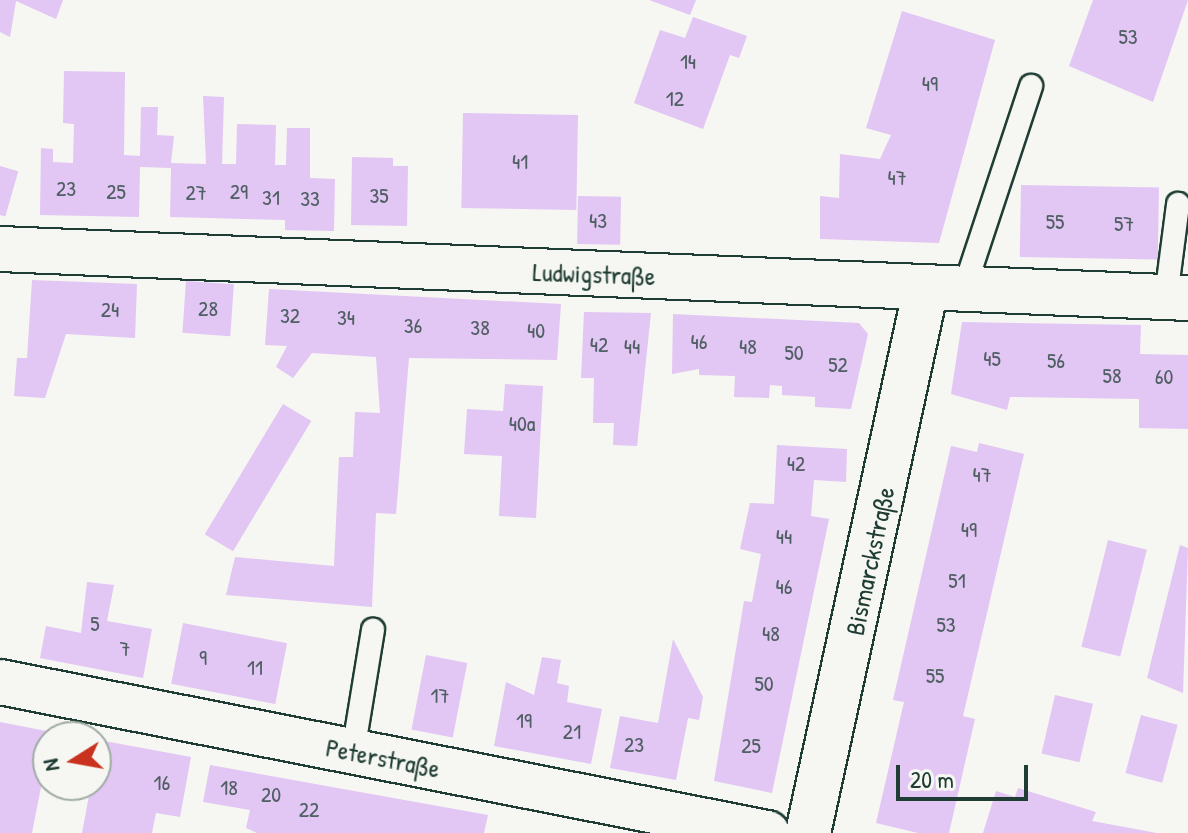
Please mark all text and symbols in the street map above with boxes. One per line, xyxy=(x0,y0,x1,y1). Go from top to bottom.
house number: 53 xyxy=(1118,24,1138,50)
house number: 14 xyxy=(680,49,696,75)
house number: 49 xyxy=(922,71,938,97)
house number: 12 xyxy=(666,86,684,112)
house number: 41 xyxy=(512,149,528,175)
house number: 47 xyxy=(887,165,907,191)
house number: 23 xyxy=(56,176,76,202)
house number: 25 xyxy=(106,179,126,205)
house number: 29 xyxy=(230,179,248,205)
house number: 27 xyxy=(185,180,207,206)
house number: 35 xyxy=(369,183,389,209)
house number: 31 xyxy=(262,185,280,211)
house number: 33 xyxy=(300,186,320,212)
house number: 43 xyxy=(589,208,607,234)
house number: 55 xyxy=(1046,209,1064,235)
house number: 57 xyxy=(1114,211,1134,237)
street label: Ludwigstraße xyxy=(532,256,656,292)
house number: 28 xyxy=(198,296,218,322)
house number: 24 xyxy=(101,297,119,323)
house number: 32 xyxy=(280,303,300,329)
house number: 34 xyxy=(337,305,355,331)
house number: 36 xyxy=(404,313,422,339)
house number: 38 xyxy=(470,315,490,341)
house number: 40 xyxy=(527,318,545,344)
house number: 46 xyxy=(690,329,708,355)
house number: 42 xyxy=(590,332,608,358)
house number: 44 xyxy=(624,334,640,360)
house number: 48 xyxy=(739,334,757,360)
house number: 50 xyxy=(784,340,804,366)
house number: 45 xyxy=(983,346,1001,372)
house number: 56 xyxy=(1047,348,1065,374)
house number: 52 xyxy=(828,352,848,378)
house number: 58 xyxy=(1103,363,1121,389)
house number: 60 xyxy=(1155,364,1173,390)
house number: 40a xyxy=(509,411,535,437)
house number: 42 xyxy=(787,451,805,477)
house number: 47 xyxy=(972,462,992,488)
street label: Bismarckstraße xyxy=(839,484,901,638)
house number: 49 xyxy=(961,517,977,543)
house number: 44 xyxy=(776,524,792,550)
house number: 51 xyxy=(948,568,966,594)
house number: 46 xyxy=(775,574,793,600)
house number: 5 xyxy=(90,611,100,637)
house number: 53 xyxy=(936,612,956,638)
house number: 48 xyxy=(762,621,780,647)
house number: 7 xyxy=(120,636,130,662)
house number: 9 xyxy=(199,645,207,671)
house number: 11 xyxy=(247,655,263,681)
house number: 55 xyxy=(926,663,944,689)
house number: 50 xyxy=(754,671,774,697)
house number: 17 xyxy=(431,683,449,709)
house number: 19 xyxy=(516,708,532,734)
house number: 21 xyxy=(563,719,581,745)
north arrow xyxy=(32,721,112,801)
street label: Peterstraße xyxy=(323,732,443,784)
house number: 23 xyxy=(624,732,644,758)
house number: 25 xyxy=(741,733,761,759)
scale bar xyxy=(900,749,1032,799)
text: N xyxy=(35,757,66,774)
text: 20 m xyxy=(910,763,954,795)
house number: 16 xyxy=(154,770,170,796)
house number: 18 xyxy=(220,775,238,801)
house number: 20 xyxy=(261,782,281,808)
house number: 22 xyxy=(299,797,319,823)

